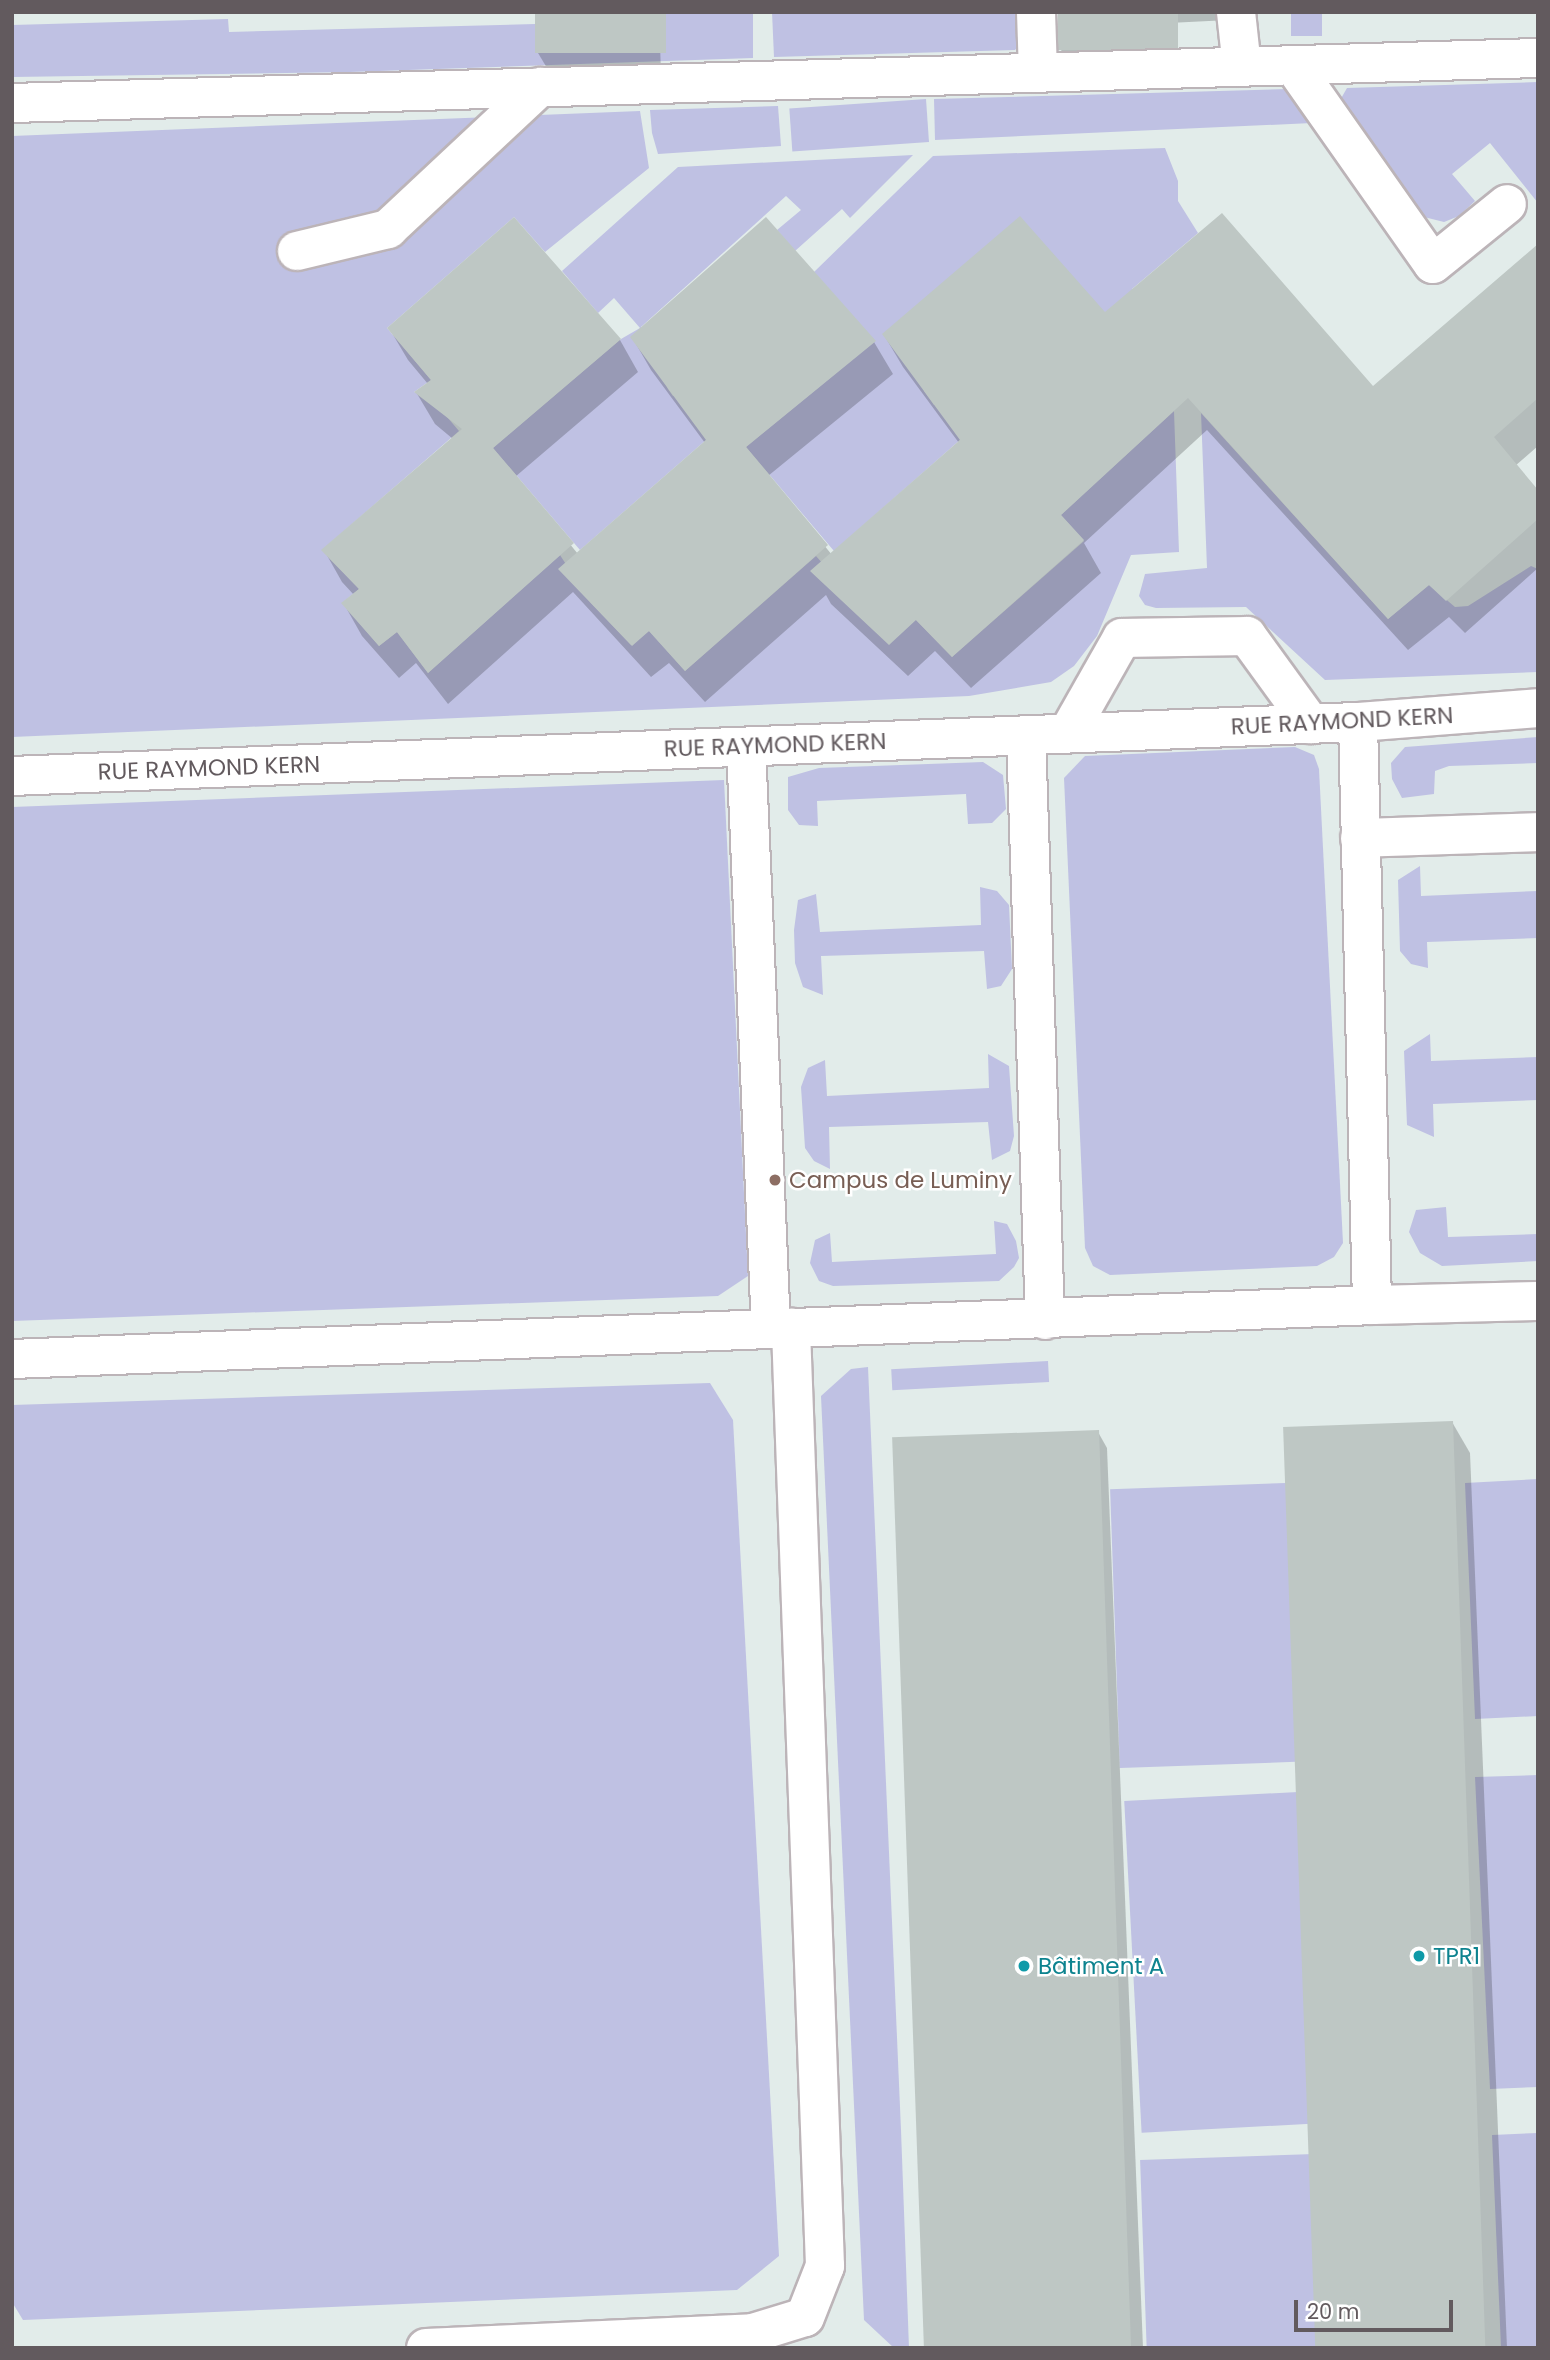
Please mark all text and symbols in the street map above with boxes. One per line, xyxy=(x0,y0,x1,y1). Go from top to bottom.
street label: RUE RAYMOND KERN xyxy=(1230,701,1454,741)
street label: RUE RAYMOND KERN xyxy=(663,727,887,763)
street label: RUE RAYMOND KERN xyxy=(97,750,321,786)
place label: Campus de Luminy xyxy=(789,1166,1012,1194)
marker: Campus de Luminy xyxy=(767,1172,783,1188)
place label: TPR1 xyxy=(1433,1942,1480,1970)
marker: TPR1 xyxy=(1411,1948,1427,1964)
place label: Bâtiment A xyxy=(1038,1952,1164,1980)
marker: Bâtiment A xyxy=(1016,1958,1032,1974)
scale bar xyxy=(1298,2286,1457,2330)
text: 20 m xyxy=(1307,2297,1360,2326)

